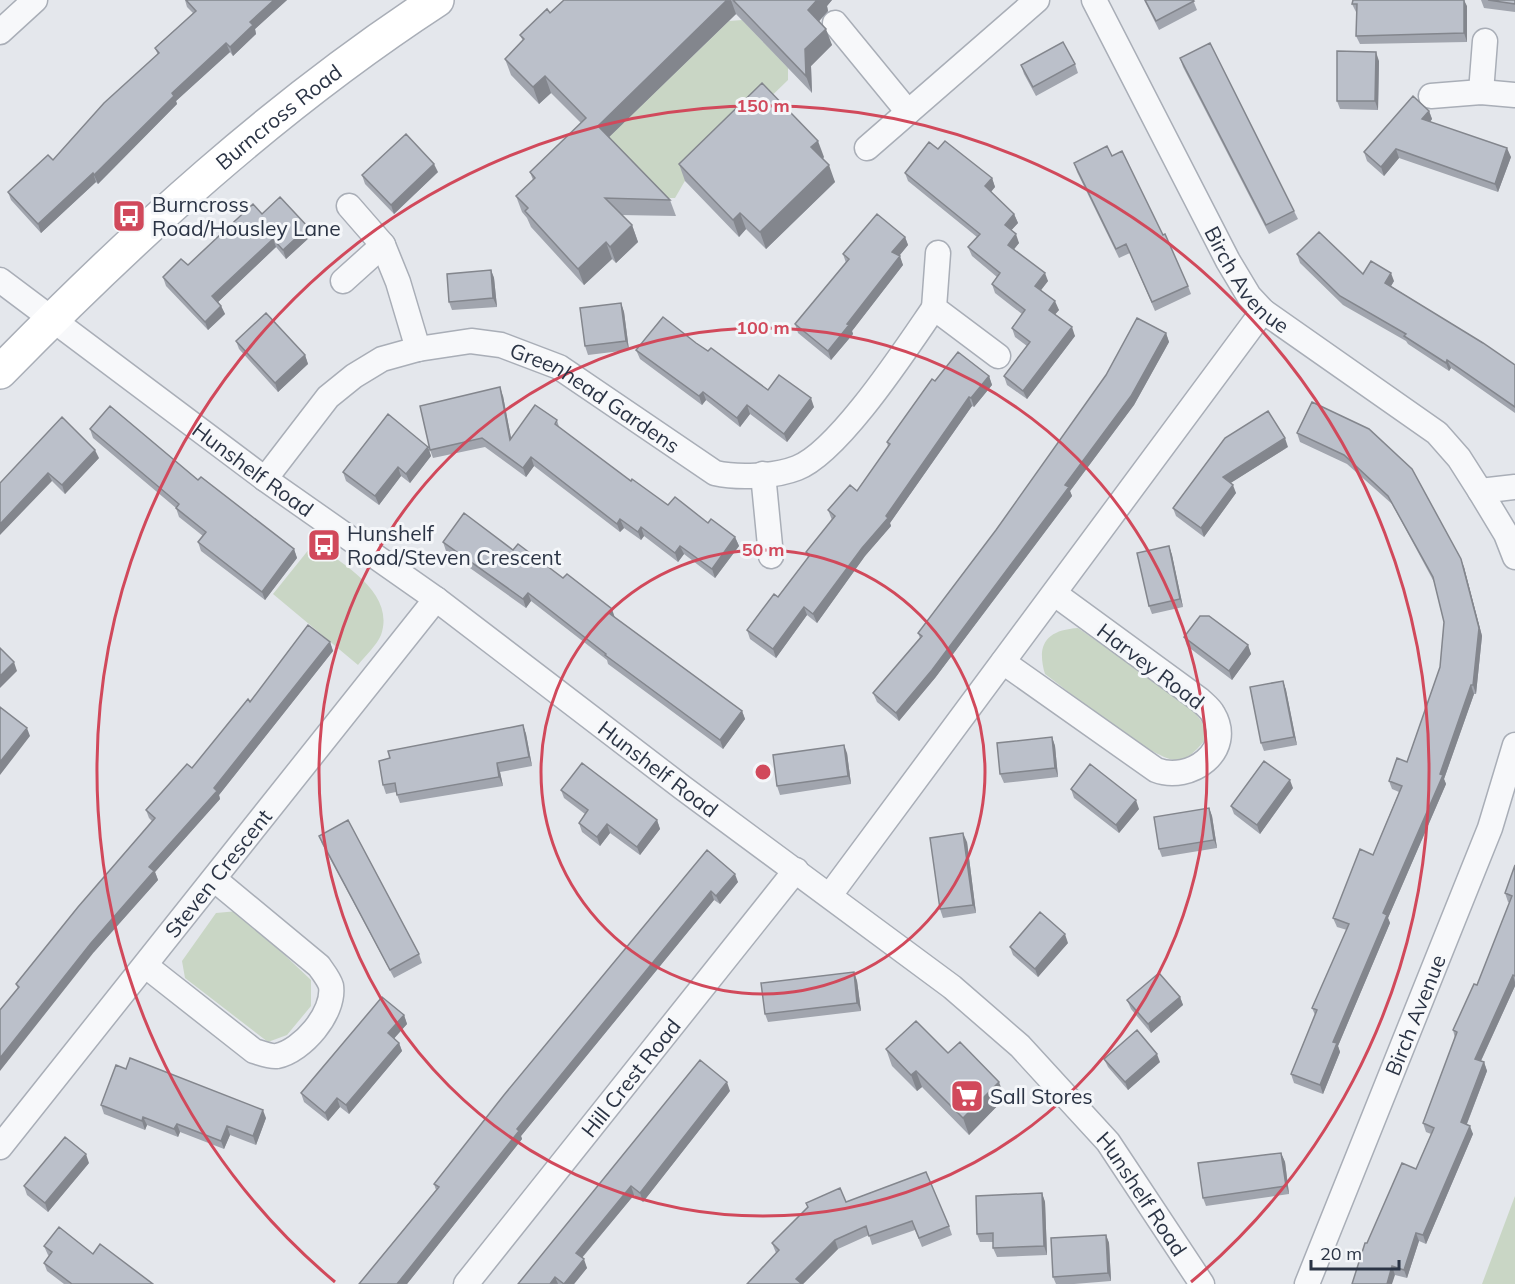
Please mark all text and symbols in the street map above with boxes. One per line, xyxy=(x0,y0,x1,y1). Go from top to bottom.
street label: Burncross Road xyxy=(210,58,346,175)
text: 150 m xyxy=(736,94,790,117)
place label: Burncross Road/Housley Lane xyxy=(152,191,341,241)
bus stop icon: Burncross Road/Housley Lane xyxy=(111,198,147,234)
street label: Birch Avenue xyxy=(1199,222,1295,339)
text: 100 m xyxy=(736,316,790,339)
street label: Greenhead Gardens xyxy=(506,337,685,458)
street label: Hunshelf Road xyxy=(187,416,319,522)
place label: Hunshelf Road/Steven Crescent xyxy=(347,520,561,570)
bus stop icon: Hunshelf Road/Steven Crescent xyxy=(306,527,342,563)
text: 50 m xyxy=(742,538,784,561)
street label: Harvey Road xyxy=(1092,617,1210,715)
street label: Hunshelf Road xyxy=(593,715,723,823)
centre of rings xyxy=(753,762,773,782)
street label: Steven Crescent xyxy=(159,804,277,943)
street label: Birch Avenue xyxy=(1379,951,1451,1079)
street label: Hill Crest Road xyxy=(575,1013,686,1142)
supermarket icon: Sall Stores xyxy=(949,1078,985,1114)
place label: Sall Stores xyxy=(990,1083,1093,1109)
street label: Hunshelf Road xyxy=(1092,1126,1193,1261)
scale bar xyxy=(1311,1233,1400,1271)
text: 20 m xyxy=(1320,1242,1362,1265)

